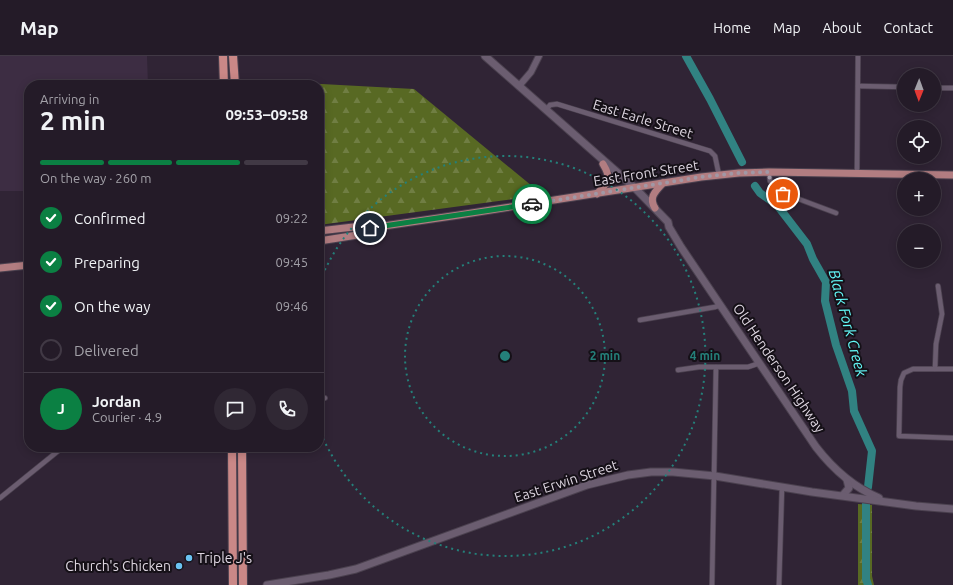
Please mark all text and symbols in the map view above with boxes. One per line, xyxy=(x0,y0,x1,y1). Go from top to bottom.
text: Map xyxy=(20,17,59,39)
text: Home xyxy=(713,20,751,36)
text: Map xyxy=(773,20,801,36)
text: About xyxy=(823,20,862,36)
text: Contact xyxy=(884,20,933,36)
north arrow xyxy=(897,68,941,112)
map controls xyxy=(897,68,941,268)
text: Arriving in xyxy=(40,92,99,106)
street label: East Earle Street xyxy=(591,96,695,142)
text: 2 min xyxy=(40,106,106,135)
text: 09:53–09:58 xyxy=(225,106,308,123)
button: locate xyxy=(897,120,941,164)
street label: East Front Street xyxy=(592,157,700,189)
text: On the way · 260 m xyxy=(40,171,152,185)
button: + xyxy=(897,172,941,216)
pin xyxy=(766,177,800,211)
icon: bag xyxy=(772,183,794,205)
courier xyxy=(512,184,552,224)
icon: car xyxy=(521,193,543,215)
icon: check xyxy=(40,207,62,229)
text: Confirmed xyxy=(74,210,146,227)
text: 09:22 xyxy=(275,211,308,225)
pin xyxy=(353,211,387,245)
icon: home xyxy=(359,217,381,239)
button: − xyxy=(897,224,941,268)
icon: check xyxy=(40,251,62,273)
text: Preparing xyxy=(74,254,140,271)
text: 09:45 xyxy=(275,255,308,269)
water label: Black Fork Creek xyxy=(826,268,871,379)
icon: check xyxy=(40,295,62,317)
text: On the way xyxy=(74,298,150,315)
text: 09:46 xyxy=(275,299,308,313)
street label: Old Henderson Highway xyxy=(730,300,828,436)
text: Delivered xyxy=(74,342,139,359)
centre of rings xyxy=(498,349,512,363)
text: 2 min xyxy=(590,349,620,362)
text: 4 min xyxy=(690,349,720,362)
button: chat xyxy=(214,388,256,430)
button: phone xyxy=(266,388,308,430)
text: Jordan xyxy=(92,393,141,410)
text: J xyxy=(57,400,65,417)
text: Courier · 4.9 xyxy=(92,410,162,424)
street label: East Erwin Street xyxy=(512,457,620,505)
place label: Triple J's xyxy=(197,550,252,566)
marker: Triple J's xyxy=(184,553,194,563)
place label: Church's Chicken xyxy=(65,558,171,574)
marker: Church's Chicken xyxy=(174,561,184,571)

